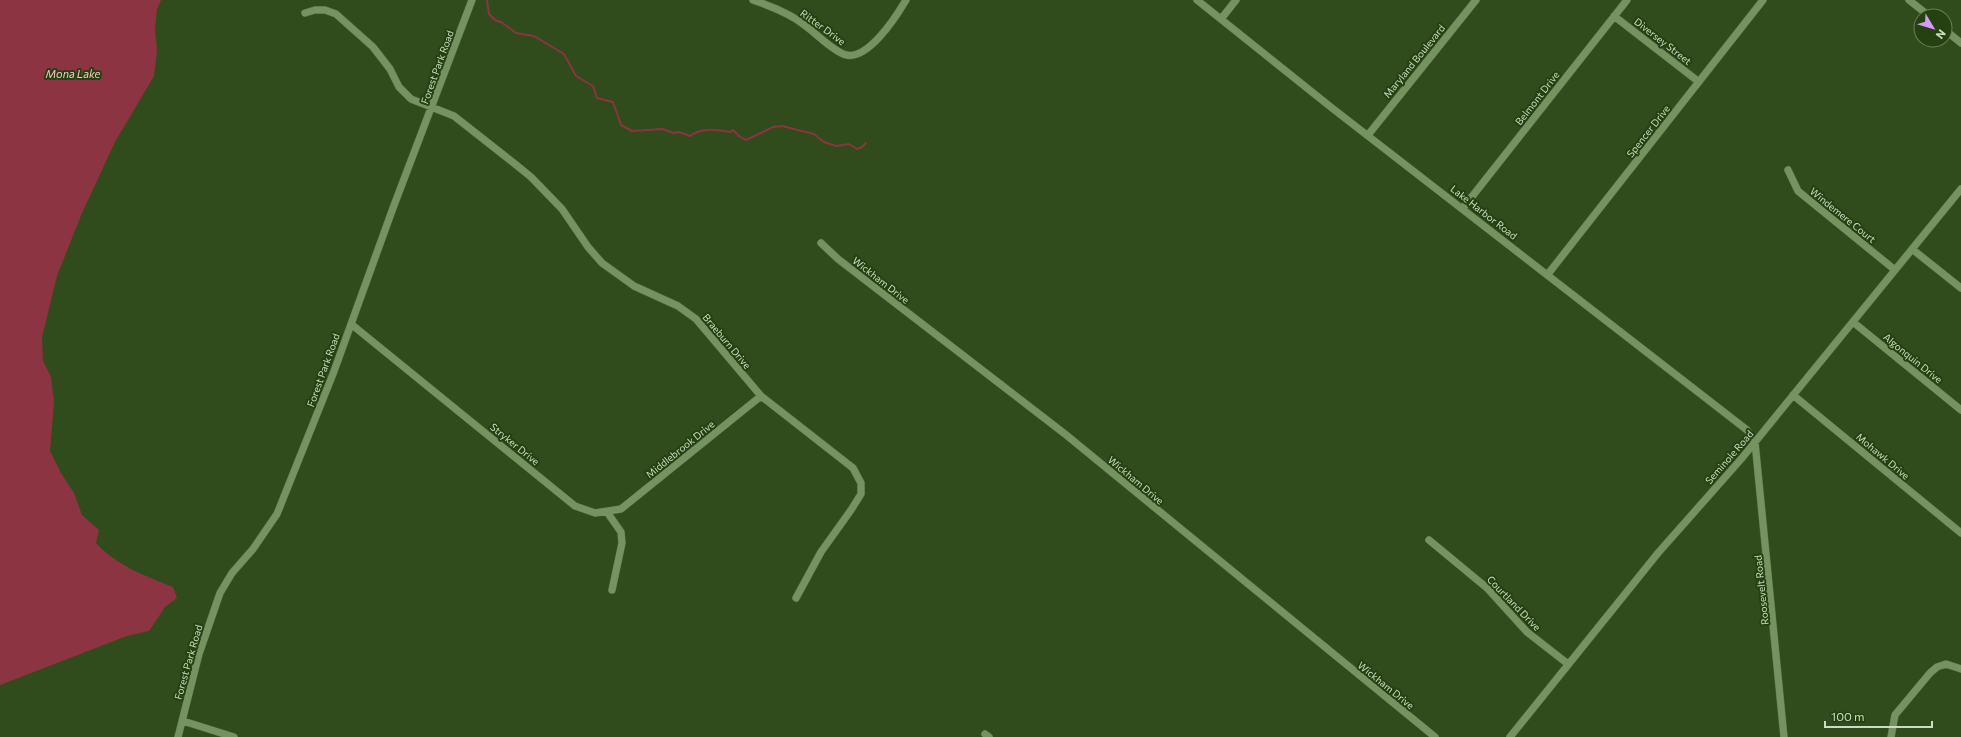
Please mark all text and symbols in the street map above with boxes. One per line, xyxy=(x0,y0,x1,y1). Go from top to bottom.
street label: Ritter Drive xyxy=(798,7,848,47)
north arrow xyxy=(1913,8,1953,48)
street label: Diversey Street xyxy=(1632,15,1694,67)
street label: Maryland Boulevard xyxy=(1381,22,1447,100)
text: N xyxy=(1934,27,1949,42)
street label: Forest Park Road xyxy=(418,28,456,105)
water label: Mona Lake xyxy=(46,67,101,80)
street label: Belmont Drive xyxy=(1512,69,1562,127)
street label: Spencer Drive xyxy=(1624,102,1672,160)
street label: Lake Harbor Road xyxy=(1448,182,1520,242)
street label: Windemere Court xyxy=(1808,185,1878,245)
street label: Wickham Drive xyxy=(850,254,912,306)
street label: Braeburn Drive xyxy=(700,311,754,371)
street label: Forest Park Road xyxy=(304,331,342,408)
street label: Algonquin Drive xyxy=(1881,331,1945,385)
street label: Middlebrook Drive xyxy=(643,418,717,480)
street label: Stryker Drive xyxy=(488,421,542,467)
street label: Seminole Road xyxy=(1702,428,1756,486)
street label: Mohawk Drive xyxy=(1854,430,1912,482)
street label: Wickham Drive xyxy=(1106,453,1166,507)
street label: Roosevelt Road xyxy=(1751,554,1771,625)
street label: Courtland Drive xyxy=(1485,573,1543,633)
street label: Forest Park Road xyxy=(172,623,204,701)
street label: Wickham Drive xyxy=(1355,659,1417,711)
scale bar xyxy=(1825,703,1932,729)
text: 100 m xyxy=(1831,709,1865,723)

